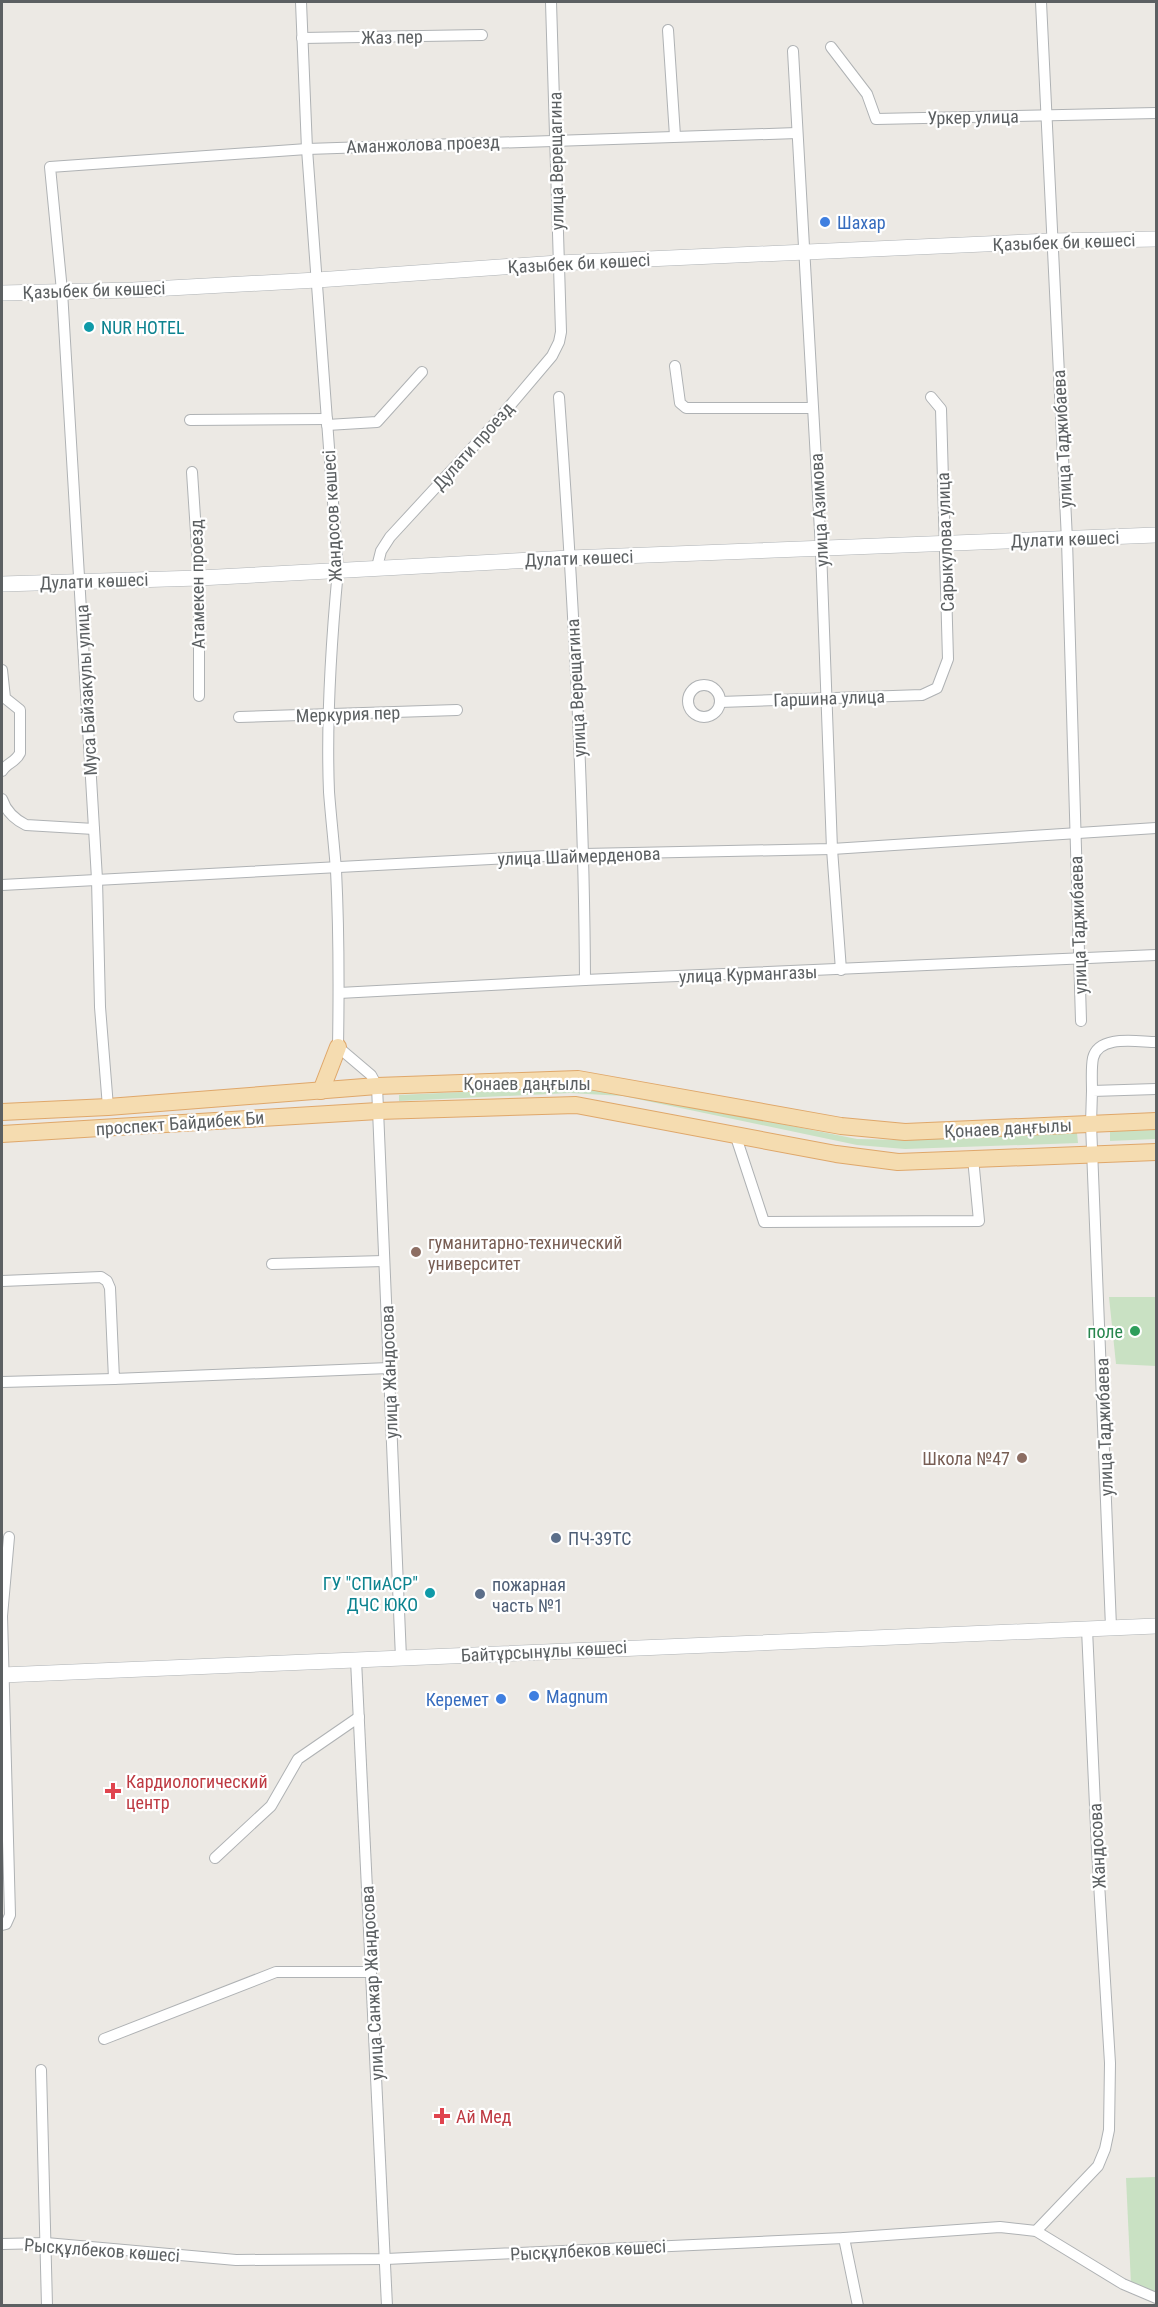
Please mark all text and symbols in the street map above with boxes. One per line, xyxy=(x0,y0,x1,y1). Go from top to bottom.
street label: Жаз пер xyxy=(361,26,423,48)
street label: улица Верещагина xyxy=(544,92,568,230)
street label: Уркер улица xyxy=(927,106,1019,128)
street label: Аманжолова проезд xyxy=(346,131,501,157)
place label: Шахар xyxy=(837,212,886,233)
marker: Шахар xyxy=(818,215,832,229)
street label: Қазыбек би көшесі xyxy=(992,229,1136,255)
street label: Қазыбек би көшесі xyxy=(507,249,651,277)
street label: Қазыбек би көшесі xyxy=(22,277,166,303)
place label: NUR HOTEL xyxy=(101,317,185,338)
marker: NUR HOTEL xyxy=(82,320,96,334)
street label: улица Таджибаева xyxy=(1048,369,1076,509)
street label: Дулати проезд xyxy=(428,398,518,494)
street label: Жандосов көшесі xyxy=(318,449,346,583)
street label: улица Азимова xyxy=(806,453,832,567)
street label: Сарыкулова улица xyxy=(932,472,958,612)
street label: Атамекен проезд xyxy=(185,519,209,649)
street label: Дулати көшесі xyxy=(1010,527,1120,551)
street label: Дулати көшесі xyxy=(524,546,634,570)
street label: Дулати көшесі xyxy=(39,569,149,593)
street label: Муса Байзакулы улица xyxy=(71,604,101,776)
street label: улица Верещагина xyxy=(562,618,590,758)
street label: Гаршина улица xyxy=(773,686,885,710)
street label: Меркурия пер xyxy=(295,702,401,726)
street label: улица Шаймерденова xyxy=(497,843,661,869)
street label: улица Таджибаева xyxy=(1065,855,1091,995)
street label: улица Курмангазы xyxy=(678,961,818,987)
street label: Қонаев даңғылы xyxy=(463,1073,591,1094)
street label: проспект Байдибек Би xyxy=(95,1107,265,1139)
street label: Қонаев даңғылы xyxy=(944,1114,1072,1142)
place label: гуманитарно-технический университет xyxy=(428,1232,622,1274)
marker: гуманитарно-технический университет xyxy=(409,1245,423,1259)
street label: улица Жандосова xyxy=(376,1305,402,1439)
place label: поле xyxy=(1087,1321,1123,1342)
marker: поле xyxy=(1128,1324,1142,1338)
street label: улица Таджибаева xyxy=(1091,1357,1117,1497)
place label: Школа №47 xyxy=(922,1448,1010,1469)
marker: Школа №47 xyxy=(1015,1451,1029,1465)
place label: ПЧ-39ТС xyxy=(568,1528,632,1549)
marker: ПЧ-39ТС xyxy=(549,1531,563,1545)
place label: ГУ "СПиАСР" ДЧС ЮКО xyxy=(323,1573,418,1615)
place label: пожарная часть №1 xyxy=(492,1574,566,1616)
marker: ГУ "СПиАСР" ДЧС ЮКО xyxy=(423,1586,437,1600)
marker: пожарная часть №1 xyxy=(473,1587,487,1601)
street label: Байтұрсынұлы көшесі xyxy=(460,1636,628,1666)
place label: Magnum xyxy=(546,1686,608,1707)
place label: Керемет xyxy=(426,1689,489,1710)
marker: Magnum xyxy=(527,1689,541,1703)
marker: Керемет xyxy=(494,1692,508,1706)
place label: Кардиологический центр xyxy=(126,1771,268,1813)
marker: Кардиологический центр xyxy=(104,1782,122,1800)
street label: Жандосова xyxy=(1084,1803,1110,1889)
street label: улица Санжар Жандосова xyxy=(356,1885,388,2081)
place label: Ай Мед xyxy=(456,2106,512,2127)
marker: Ай Мед xyxy=(433,2107,451,2125)
street label: Рысқұлбеков көшесі xyxy=(23,2234,181,2266)
street label: Рысқұлбеков көшесі xyxy=(510,2235,666,2265)

